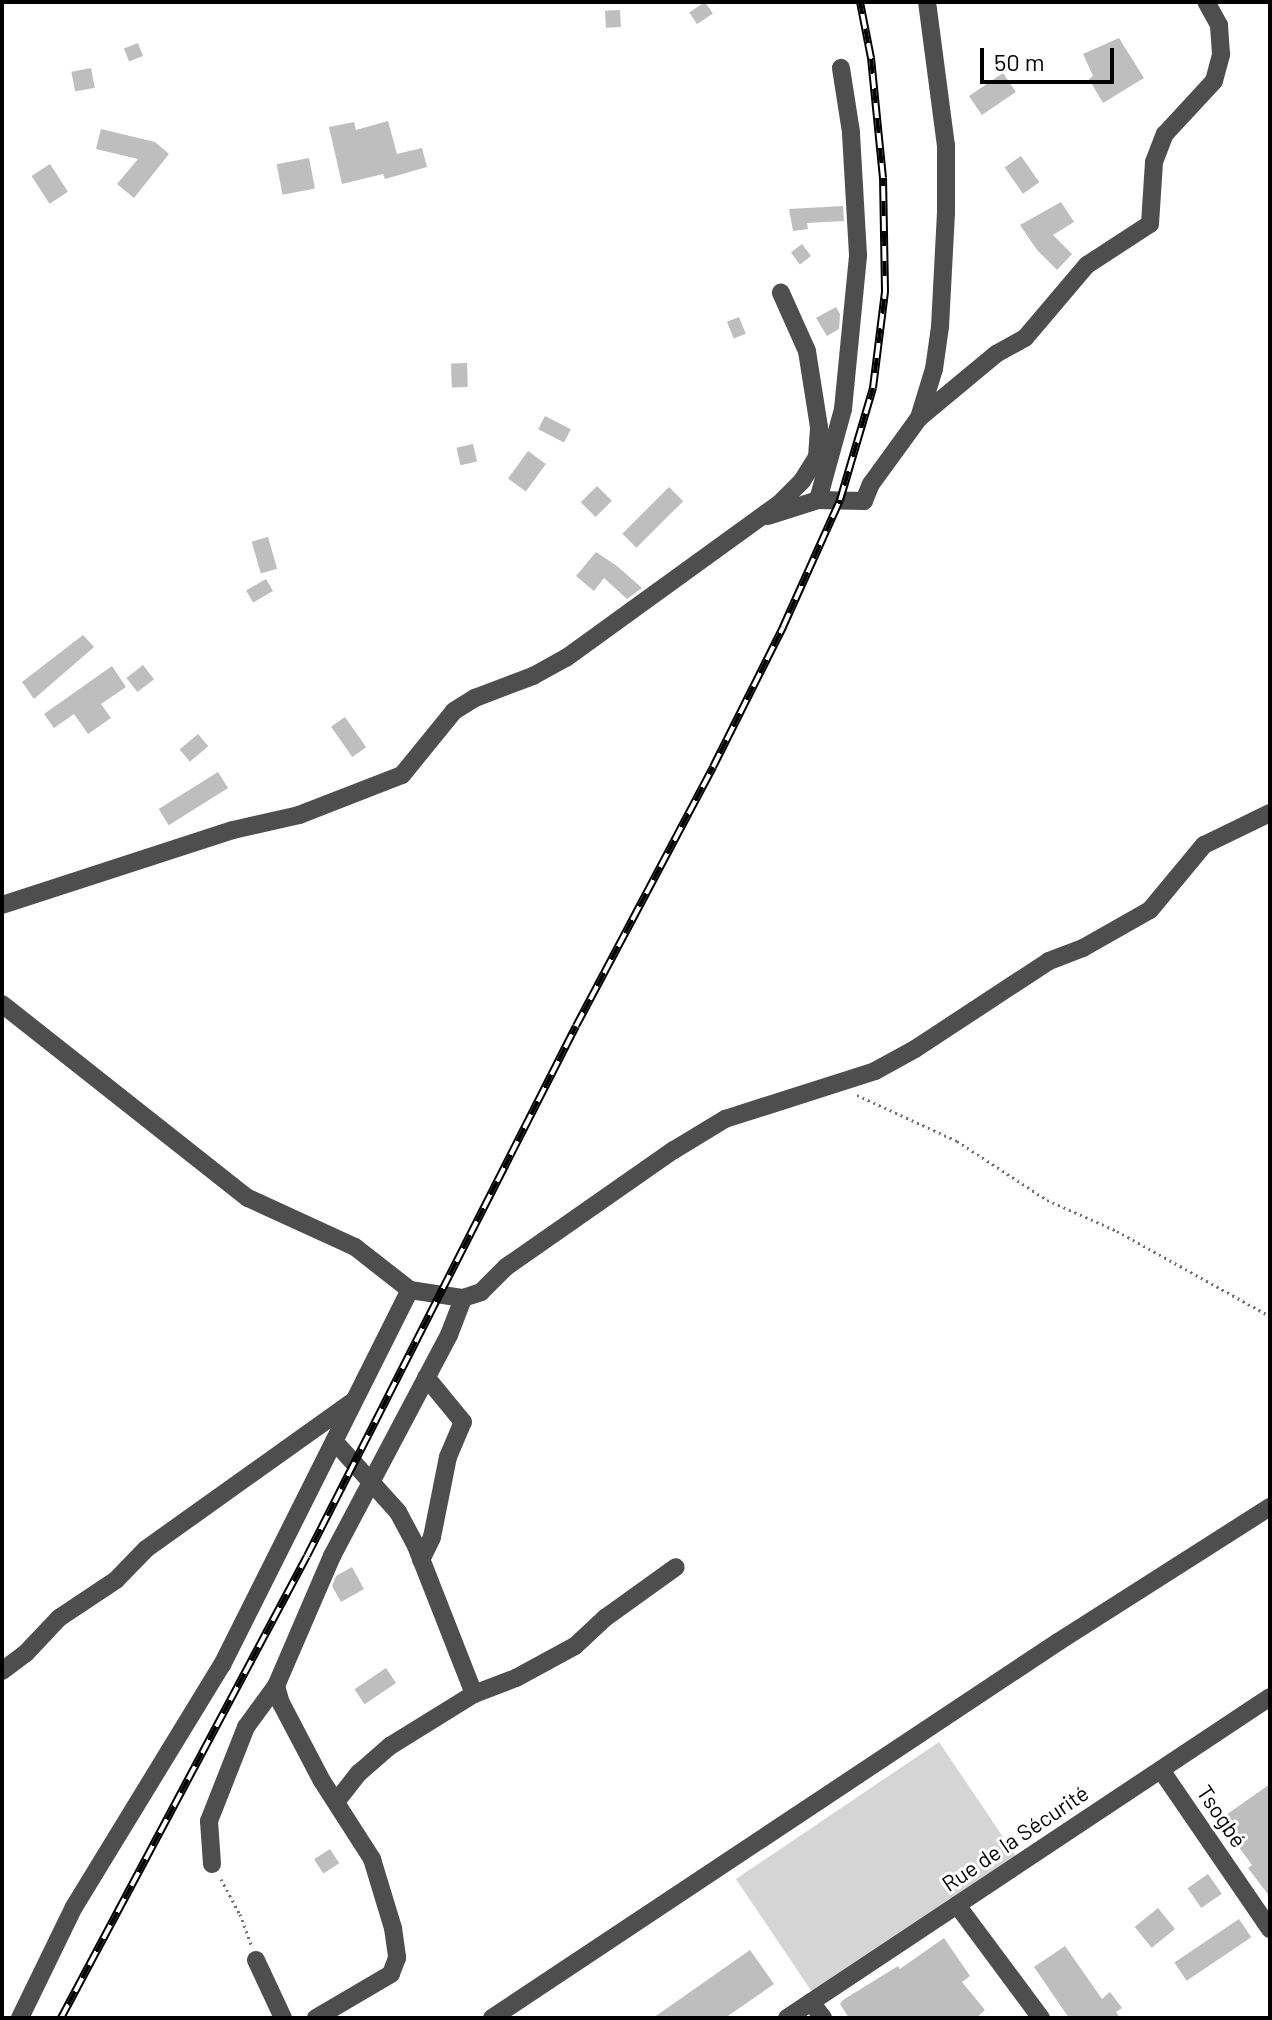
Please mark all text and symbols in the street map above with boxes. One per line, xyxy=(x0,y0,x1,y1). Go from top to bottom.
scale bar xyxy=(984,32,1118,82)
text: 50 m xyxy=(994,47,1045,76)
street label: Rue de la Sécurité xyxy=(937,1779,1093,1897)
street label: Tsogbé xyxy=(1192,1780,1252,1852)

